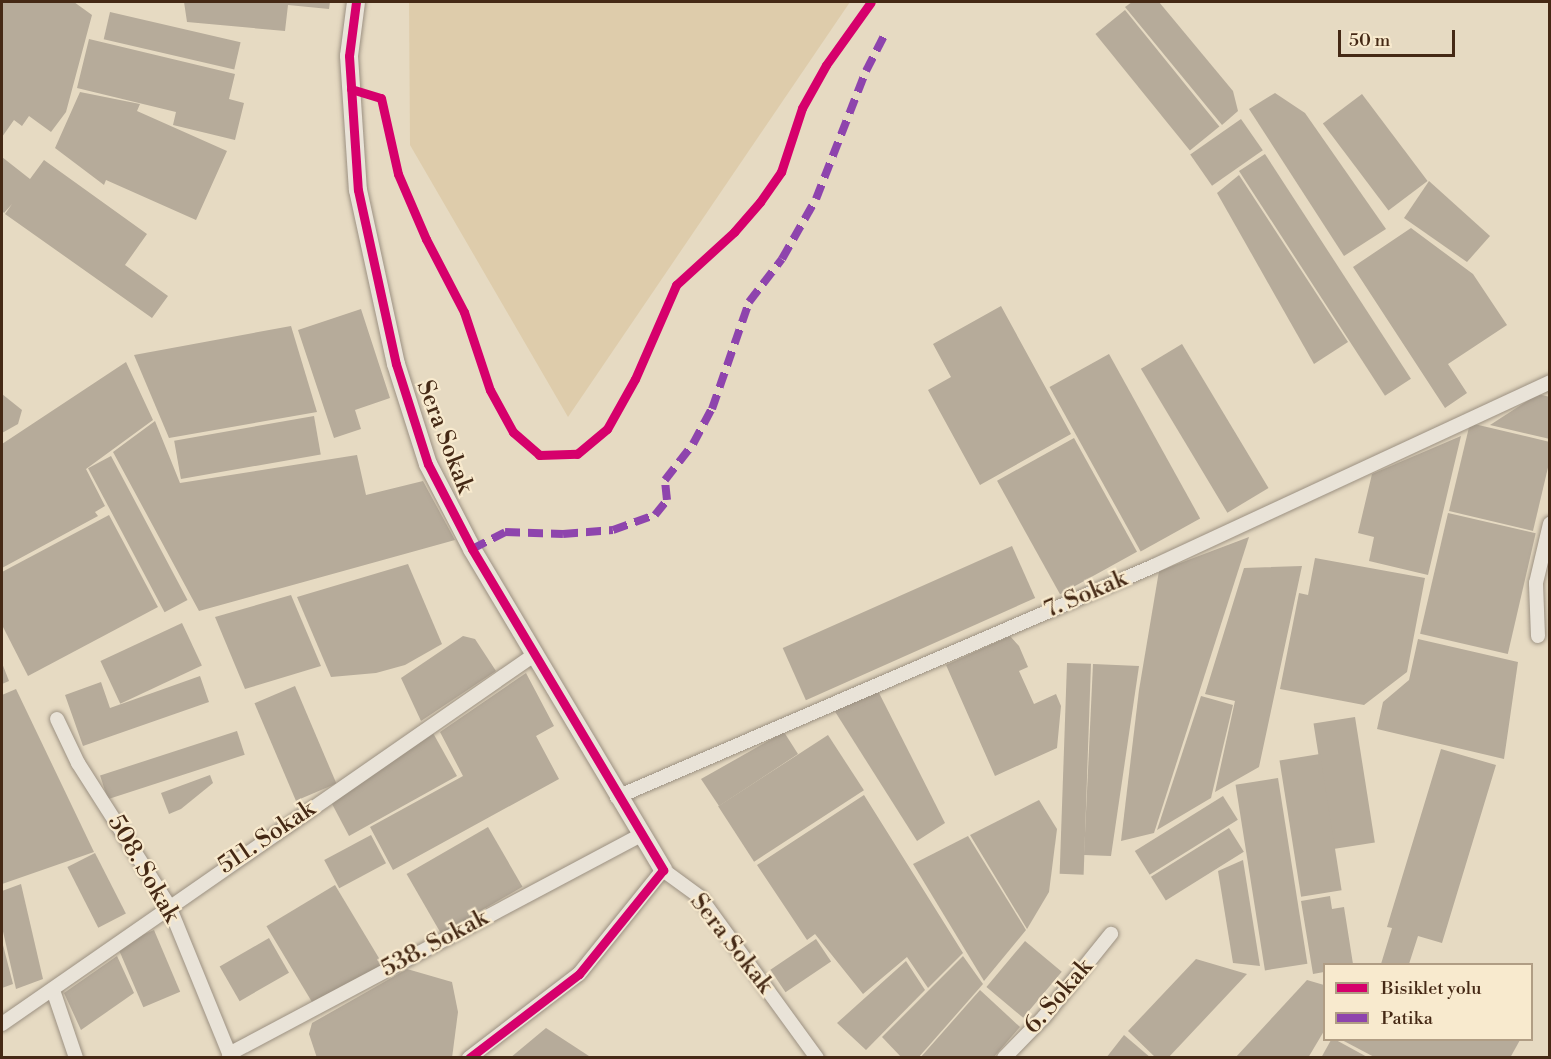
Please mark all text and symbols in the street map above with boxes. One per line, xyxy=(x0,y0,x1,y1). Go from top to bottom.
scale bar xyxy=(1341,18,1458,56)
text: 50 m xyxy=(1349,29,1390,52)
street label: Sera Sokak xyxy=(409,377,479,497)
street label: 7. Sokak xyxy=(1040,565,1132,625)
street label: 511. Sokak xyxy=(213,795,321,881)
street label: 508. Sokak xyxy=(101,810,185,928)
street label: Sera Sokak xyxy=(683,888,779,1000)
street label: 538. Sokak xyxy=(377,904,493,984)
street label: 6. Sokak xyxy=(1019,954,1099,1040)
legend xyxy=(1323,963,1533,1041)
text: Bisiklet yolu xyxy=(1381,977,1481,1000)
text: Patika xyxy=(1381,1007,1433,1030)

